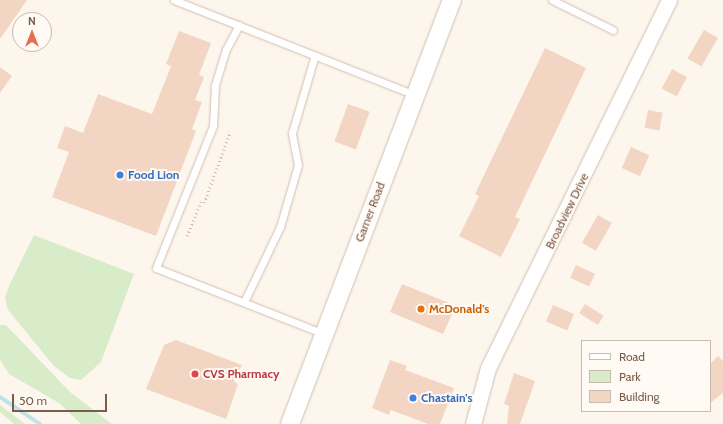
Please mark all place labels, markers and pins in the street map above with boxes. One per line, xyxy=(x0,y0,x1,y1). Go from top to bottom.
place label: Food Lion xyxy=(128,168,179,182)
marker: Food Lion xyxy=(115,170,125,180)
place label: McDonald's xyxy=(429,302,489,316)
marker: McDonald's xyxy=(416,304,426,314)
place label: CVS Pharmacy xyxy=(203,367,279,381)
marker: CVS Pharmacy xyxy=(190,369,200,379)
place label: Chastain's xyxy=(421,391,473,405)
marker: Chastain's xyxy=(408,393,418,403)

